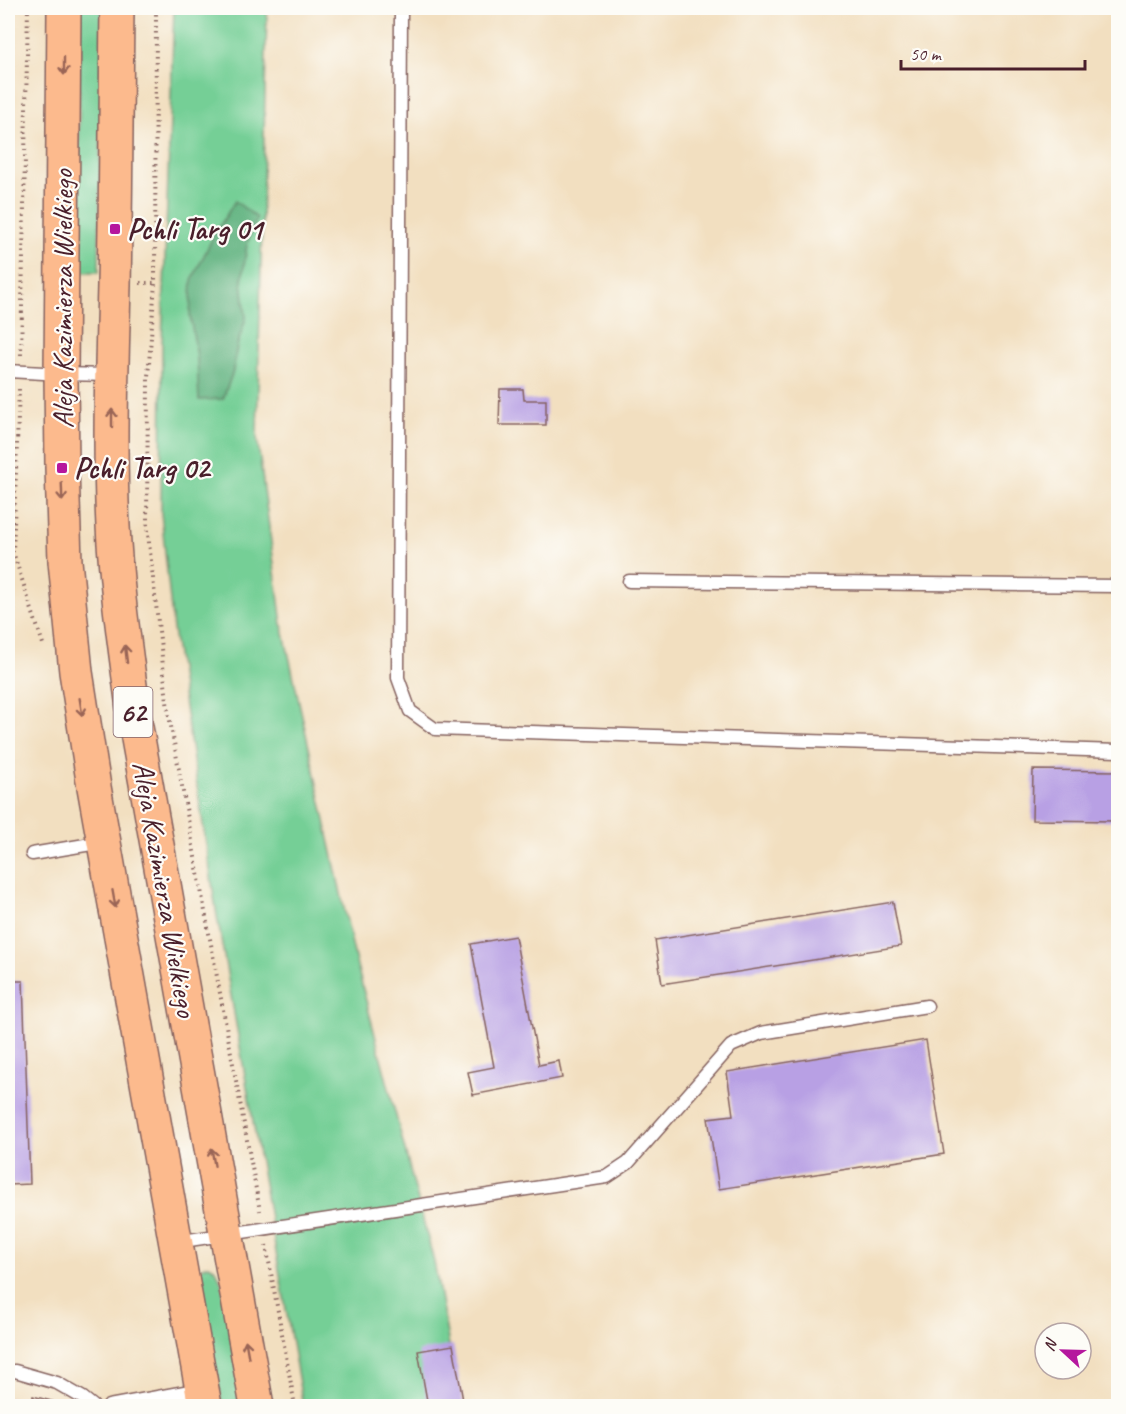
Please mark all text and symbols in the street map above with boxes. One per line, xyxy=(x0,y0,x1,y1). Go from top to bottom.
scale bar xyxy=(901,33,1086,71)
text: 50 m xyxy=(910,43,943,65)
one-way arrow xyxy=(58,55,70,75)
street label: Aleja Kazimierza Wielkiego xyxy=(43,168,81,428)
place label: Pchli Targ 01 xyxy=(127,210,266,248)
marker: Pchli Targ 01 xyxy=(108,222,122,236)
one-way arrow xyxy=(106,409,118,429)
place label: Pchli Targ 02 xyxy=(74,449,212,487)
marker: Pchli Targ 02 xyxy=(55,461,69,475)
one-way arrow xyxy=(57,481,68,501)
one-way arrow xyxy=(120,645,131,665)
road number: 62 xyxy=(114,687,152,737)
one-way arrow xyxy=(76,697,87,716)
street label: Aleja Kazimierza Wielkiego xyxy=(124,758,206,1021)
one-way arrow xyxy=(109,889,120,909)
one-way arrow xyxy=(207,1148,218,1167)
north arrow xyxy=(1033,1321,1093,1381)
text: N xyxy=(1039,1335,1062,1354)
one-way arrow xyxy=(241,1340,252,1359)

